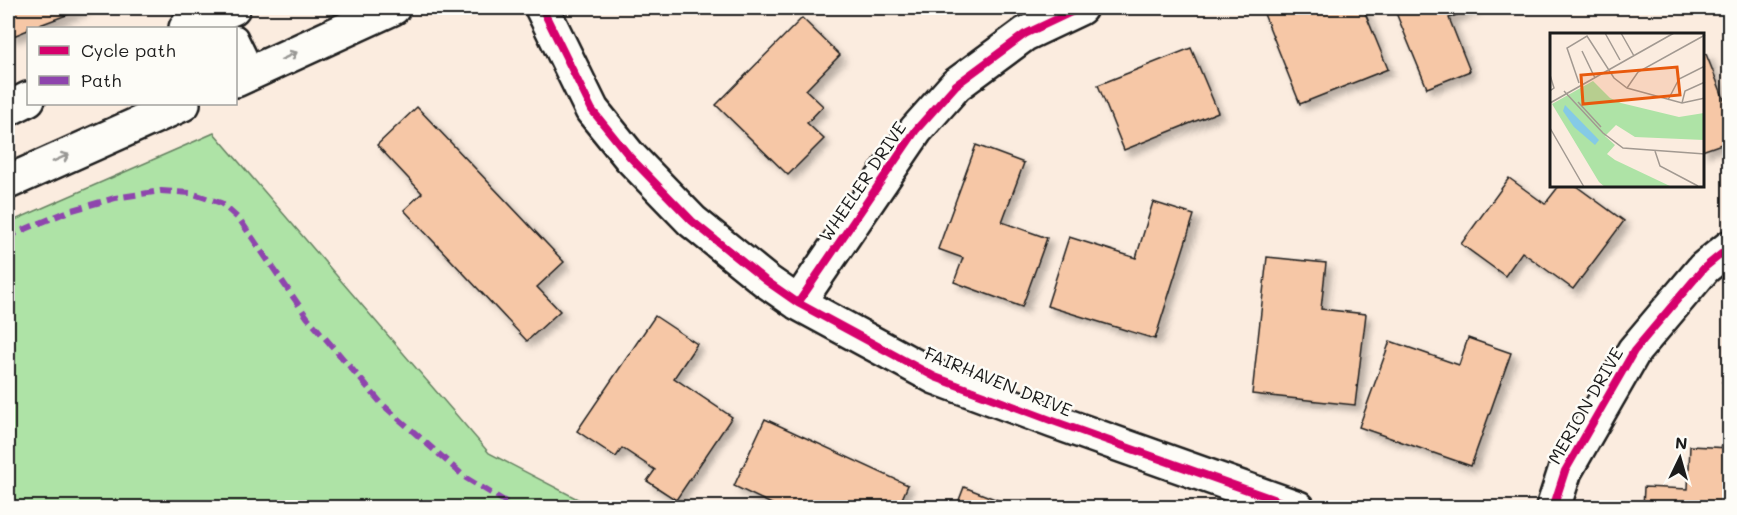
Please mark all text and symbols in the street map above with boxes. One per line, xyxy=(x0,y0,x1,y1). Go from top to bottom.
legend xyxy=(27,27,237,105)
inset map xyxy=(1550,33,1704,188)
text: Cycle path xyxy=(81,38,176,62)
one-way arrow xyxy=(279,49,297,61)
text: Path xyxy=(81,68,121,92)
street label: WHEELER DRIVE xyxy=(813,117,911,246)
one-way arrow xyxy=(51,152,69,164)
street label: FAIRHAVEN DRIVE xyxy=(921,341,1076,422)
street label: MERION DRIVE xyxy=(1542,343,1628,468)
north arrow xyxy=(1650,428,1710,488)
text: N xyxy=(1674,432,1688,454)

